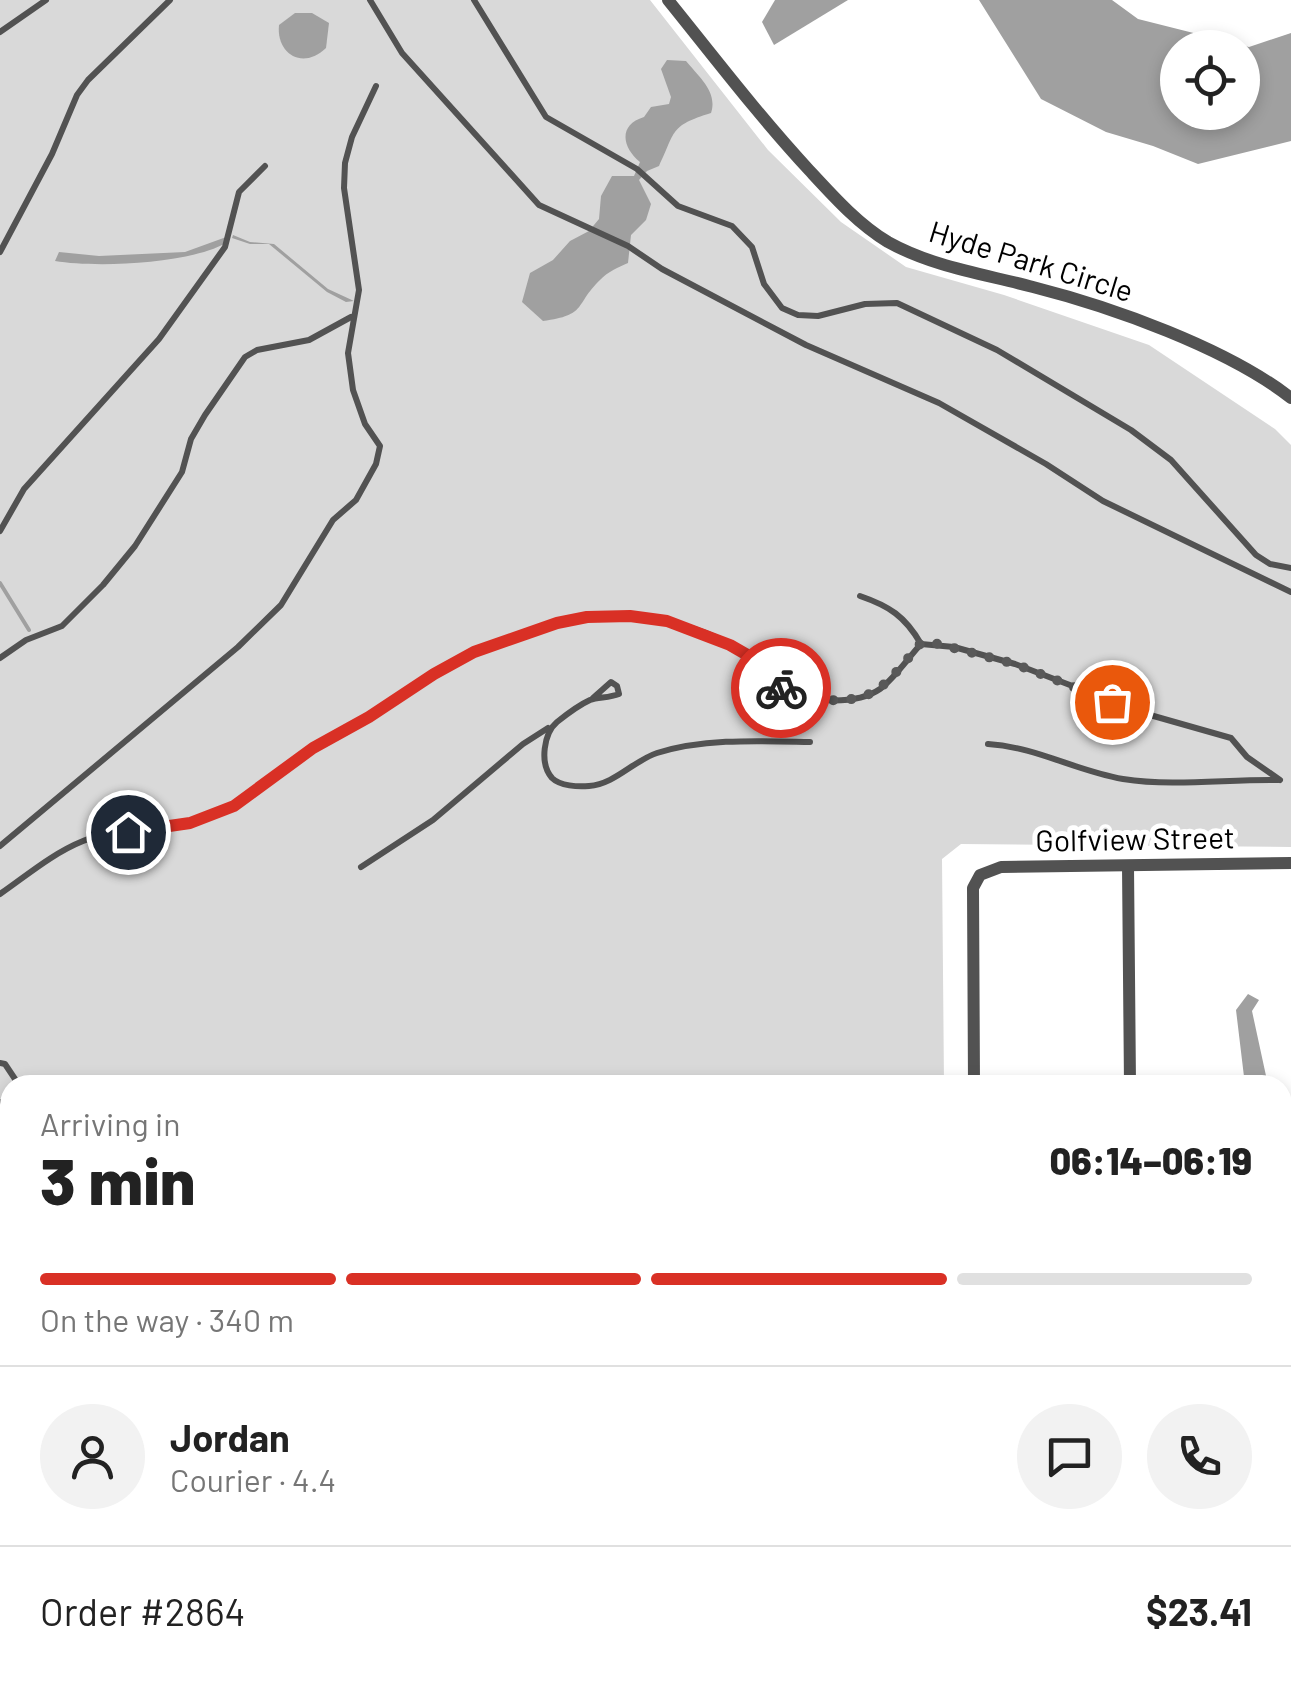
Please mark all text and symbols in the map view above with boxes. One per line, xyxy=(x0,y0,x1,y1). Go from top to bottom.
map controls xyxy=(1160,30,1260,130)
button: locate xyxy=(1160,30,1260,130)
street label: Hyde Park Circle xyxy=(925,212,1138,308)
courier xyxy=(731,638,831,738)
pin xyxy=(1070,660,1155,745)
icon: bike xyxy=(754,661,809,716)
icon: bag xyxy=(1085,675,1140,730)
pin xyxy=(86,790,171,875)
icon: home xyxy=(101,805,156,860)
street label: Golfview Street xyxy=(1035,818,1235,858)
text: Arriving in xyxy=(40,1104,180,1142)
text: 06:14–06:19 xyxy=(1049,1137,1252,1183)
text: 3 min xyxy=(40,1140,195,1218)
text: On the way · 340 m xyxy=(40,1300,294,1338)
button: person xyxy=(40,1404,145,1509)
button: chat xyxy=(1017,1404,1122,1509)
button: phone xyxy=(1147,1404,1252,1509)
text: Jordan xyxy=(170,1414,290,1460)
text: Courier · 4.4 xyxy=(170,1460,336,1498)
text: Order #2864 xyxy=(40,1588,245,1634)
text: $23.41 xyxy=(1146,1588,1252,1634)

